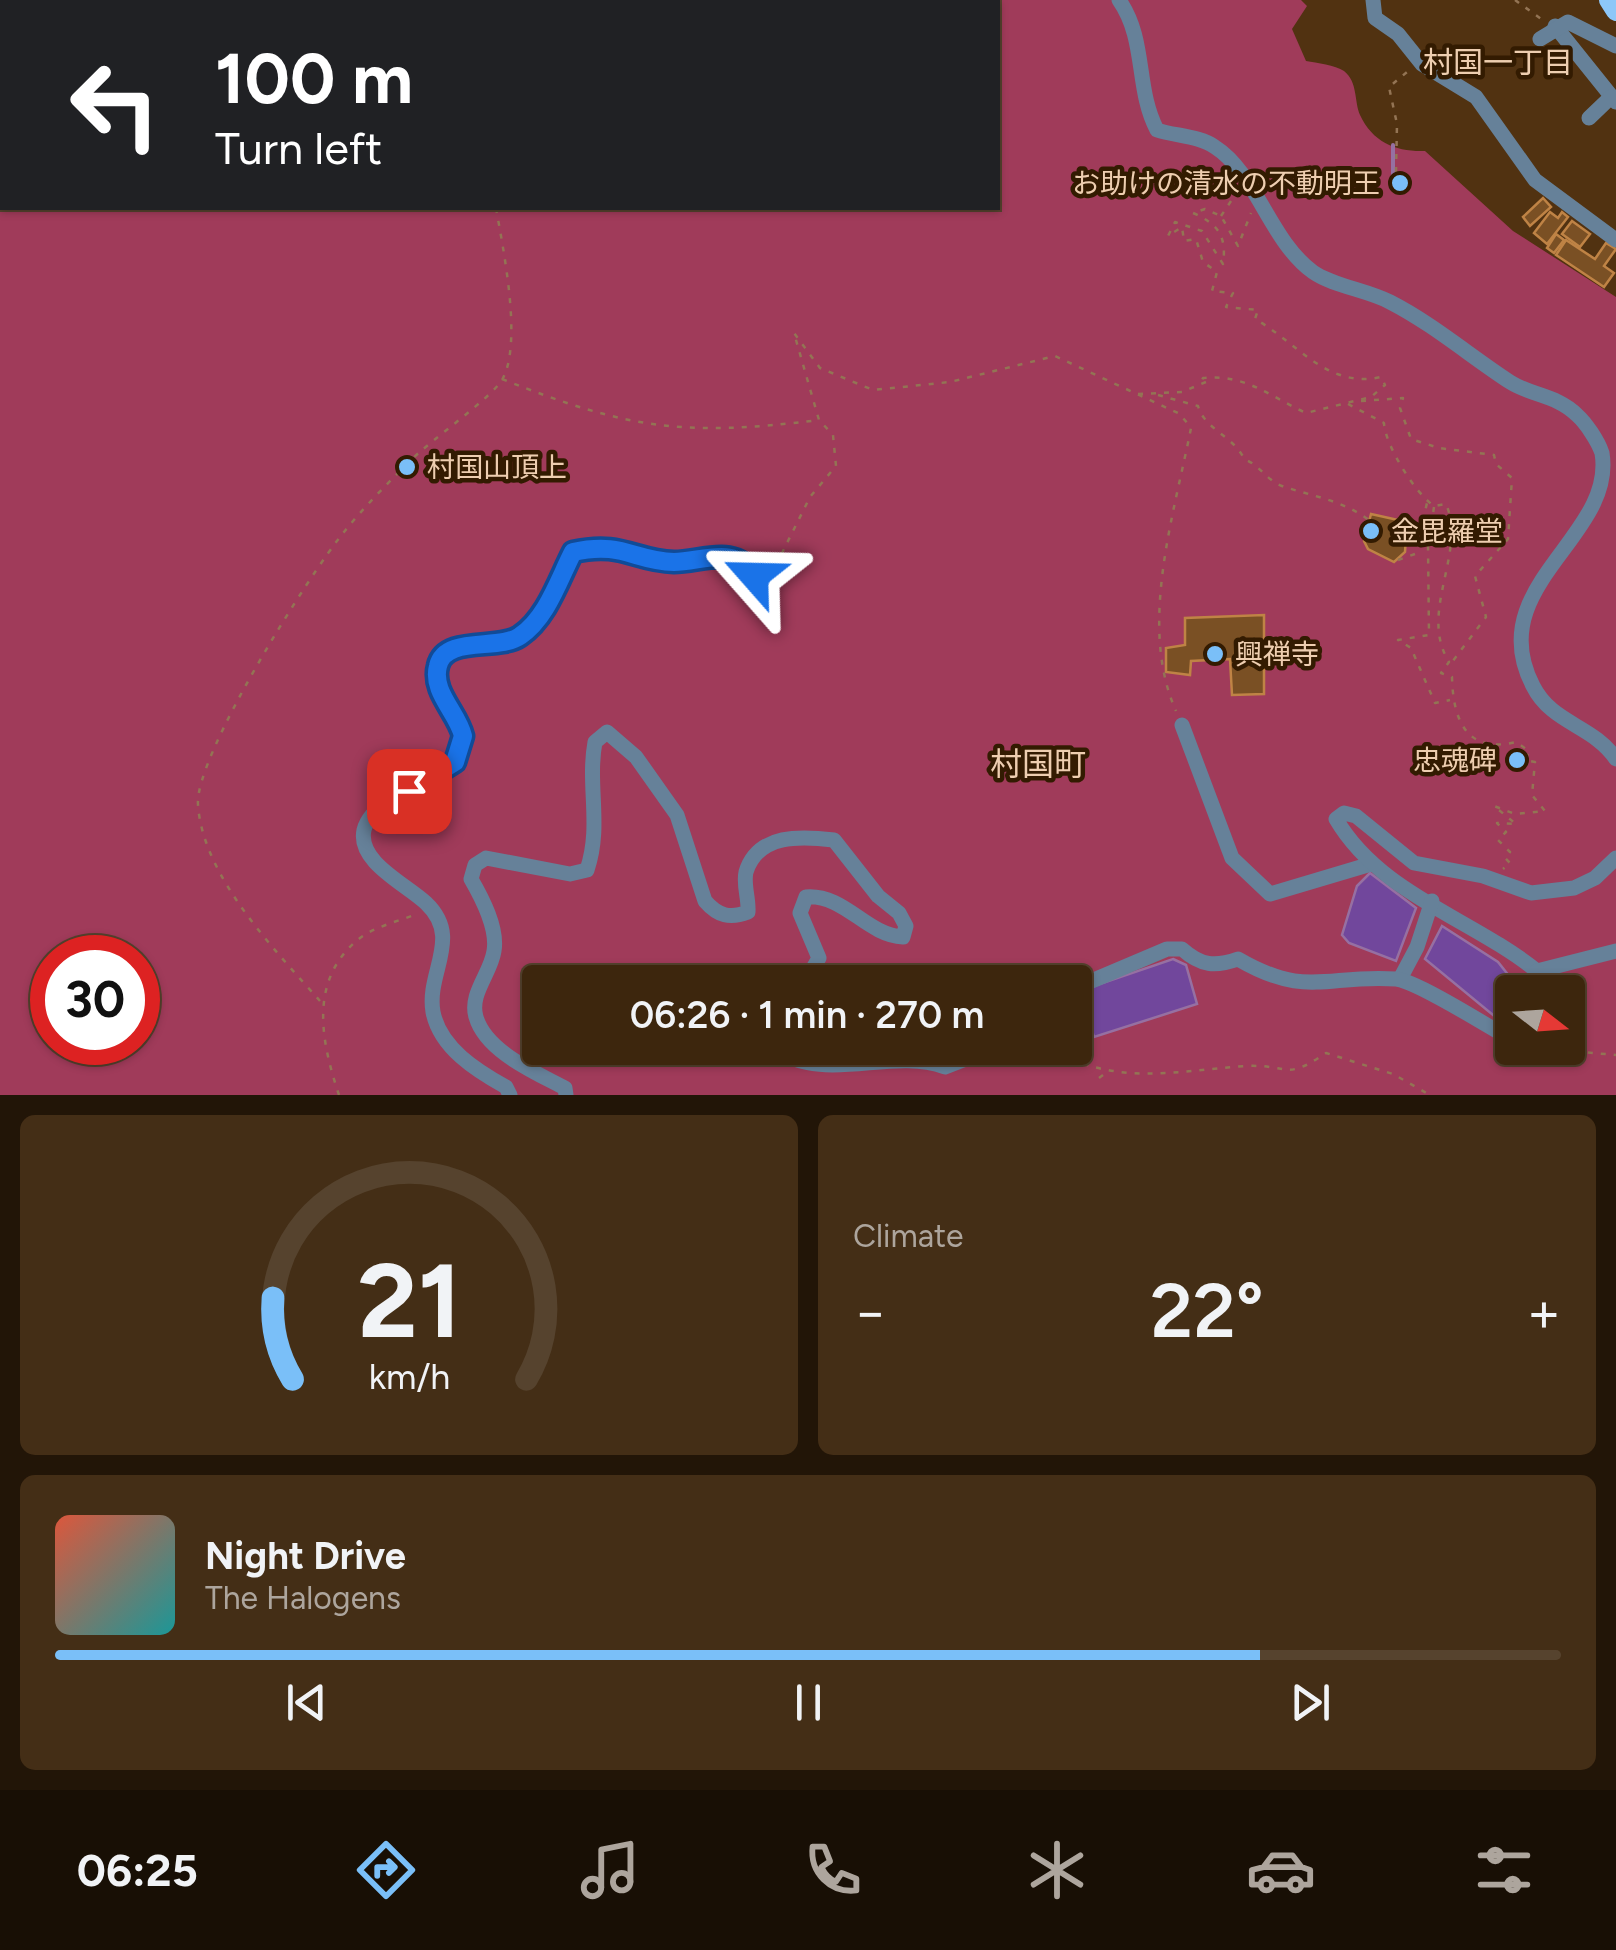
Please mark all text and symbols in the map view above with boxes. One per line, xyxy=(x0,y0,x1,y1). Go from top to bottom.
text: 100 m xyxy=(215,36,413,121)
icon: left xyxy=(50,40,180,170)
district label: 村国一丁目 xyxy=(1423,44,1573,81)
text: Turn left xyxy=(215,121,382,175)
place label: お助けの清水の不動明王 xyxy=(1072,166,1380,200)
marker: お助けの清水の不動明王 xyxy=(1389,172,1411,194)
place label: 村国山頂上 xyxy=(427,450,567,484)
marker: 村国山頂上 xyxy=(396,456,418,478)
place label: 金毘羅堂 xyxy=(1391,514,1503,548)
marker: 金毘羅堂 xyxy=(1360,520,1382,542)
position arrow xyxy=(702,524,806,628)
place label: 興禅寺 xyxy=(1235,637,1319,671)
marker: 興禅寺 xyxy=(1204,643,1226,665)
place label: 忠魂碑 xyxy=(1413,743,1497,777)
district label: 村国町 xyxy=(990,745,1086,783)
pin xyxy=(367,749,452,834)
marker: 忠魂碑 xyxy=(1506,749,1528,771)
icon: arrive xyxy=(382,764,437,819)
speed limit sign: 30 xyxy=(30,935,160,1065)
north arrow xyxy=(1495,975,1585,1065)
map controls xyxy=(1495,975,1585,1065)
text: 06:26 · 1 min · 270 m xyxy=(630,992,984,1038)
text: Climate xyxy=(853,1217,964,1255)
text: 21 xyxy=(357,1238,461,1363)
text: 22° xyxy=(1150,1266,1264,1356)
text: − xyxy=(853,1279,887,1345)
text: + xyxy=(1527,1279,1561,1345)
text: km/h xyxy=(368,1355,450,1398)
text: Night Drive xyxy=(205,1533,406,1579)
text: The Halogens xyxy=(205,1579,401,1617)
icon: previous xyxy=(279,1675,334,1730)
icon: pause xyxy=(781,1675,836,1730)
icon: next xyxy=(1283,1675,1338,1730)
icon: directions xyxy=(351,1835,421,1905)
icon: music xyxy=(575,1835,645,1905)
icon: phone xyxy=(798,1835,868,1905)
icon: climate xyxy=(1022,1835,1092,1905)
icon: car xyxy=(1246,1835,1316,1905)
icon: filters xyxy=(1469,1835,1539,1905)
text: 06:25 xyxy=(77,1843,198,1897)

